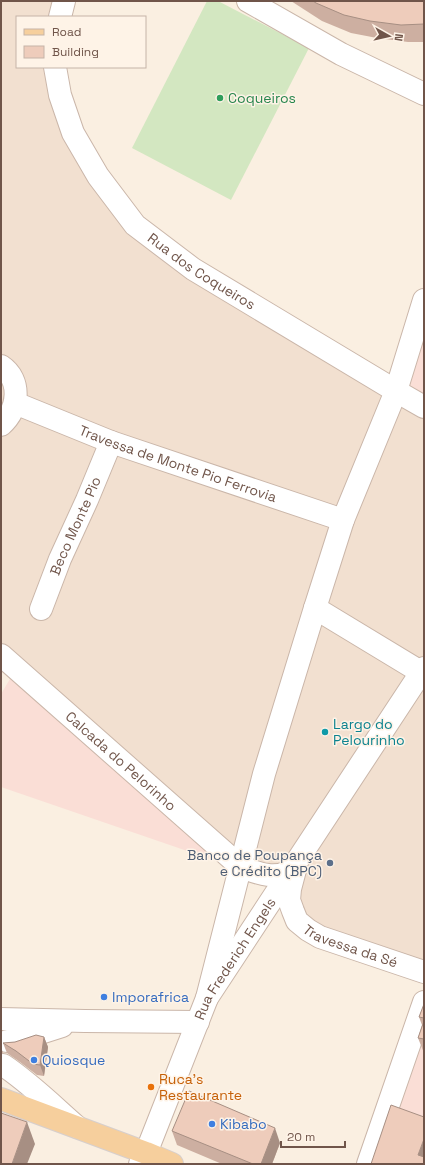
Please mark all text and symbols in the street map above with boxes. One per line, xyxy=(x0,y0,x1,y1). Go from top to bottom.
legend xyxy=(16,16,146,68)
north arrow xyxy=(369,16,409,56)
text: Road xyxy=(52,24,81,40)
text: N xyxy=(391,33,406,42)
text: Building xyxy=(52,44,99,60)
place label: Coqueiros xyxy=(228,89,296,107)
marker: Coqueiros xyxy=(215,93,225,103)
street label: Rua dos Coqueiros xyxy=(144,229,259,313)
street label: Travessa de Monte Pio Ferrovia xyxy=(77,421,279,506)
street label: Beco Monte Pio xyxy=(46,474,105,578)
street label: Calcada do Pelorinho xyxy=(62,707,180,815)
place label: Largo do Pelourinho xyxy=(333,715,405,749)
marker: Largo do Pelourinho xyxy=(320,727,330,737)
place label: Banco de Poupança e Crédito (BPC) xyxy=(187,846,322,880)
marker: Banco de Poupança e Crédito (BPC) xyxy=(325,858,335,868)
street label: Rua Frederich Engels xyxy=(190,894,280,1022)
street label: Travessa da Sé xyxy=(299,920,400,972)
place label: Imporafrica xyxy=(112,988,189,1006)
marker: Imporafrica xyxy=(99,992,109,1002)
place label: Quiosque xyxy=(42,1051,105,1069)
marker: Quiosque xyxy=(29,1055,39,1065)
place label: Ruca's Restaurante xyxy=(159,1070,242,1104)
marker: Ruca's Restaurante xyxy=(146,1082,156,1092)
place label: Kibabo xyxy=(220,1115,267,1133)
marker: Kibabo xyxy=(207,1119,217,1129)
scale bar xyxy=(281,1123,345,1149)
text: 20 m xyxy=(287,1129,315,1145)

